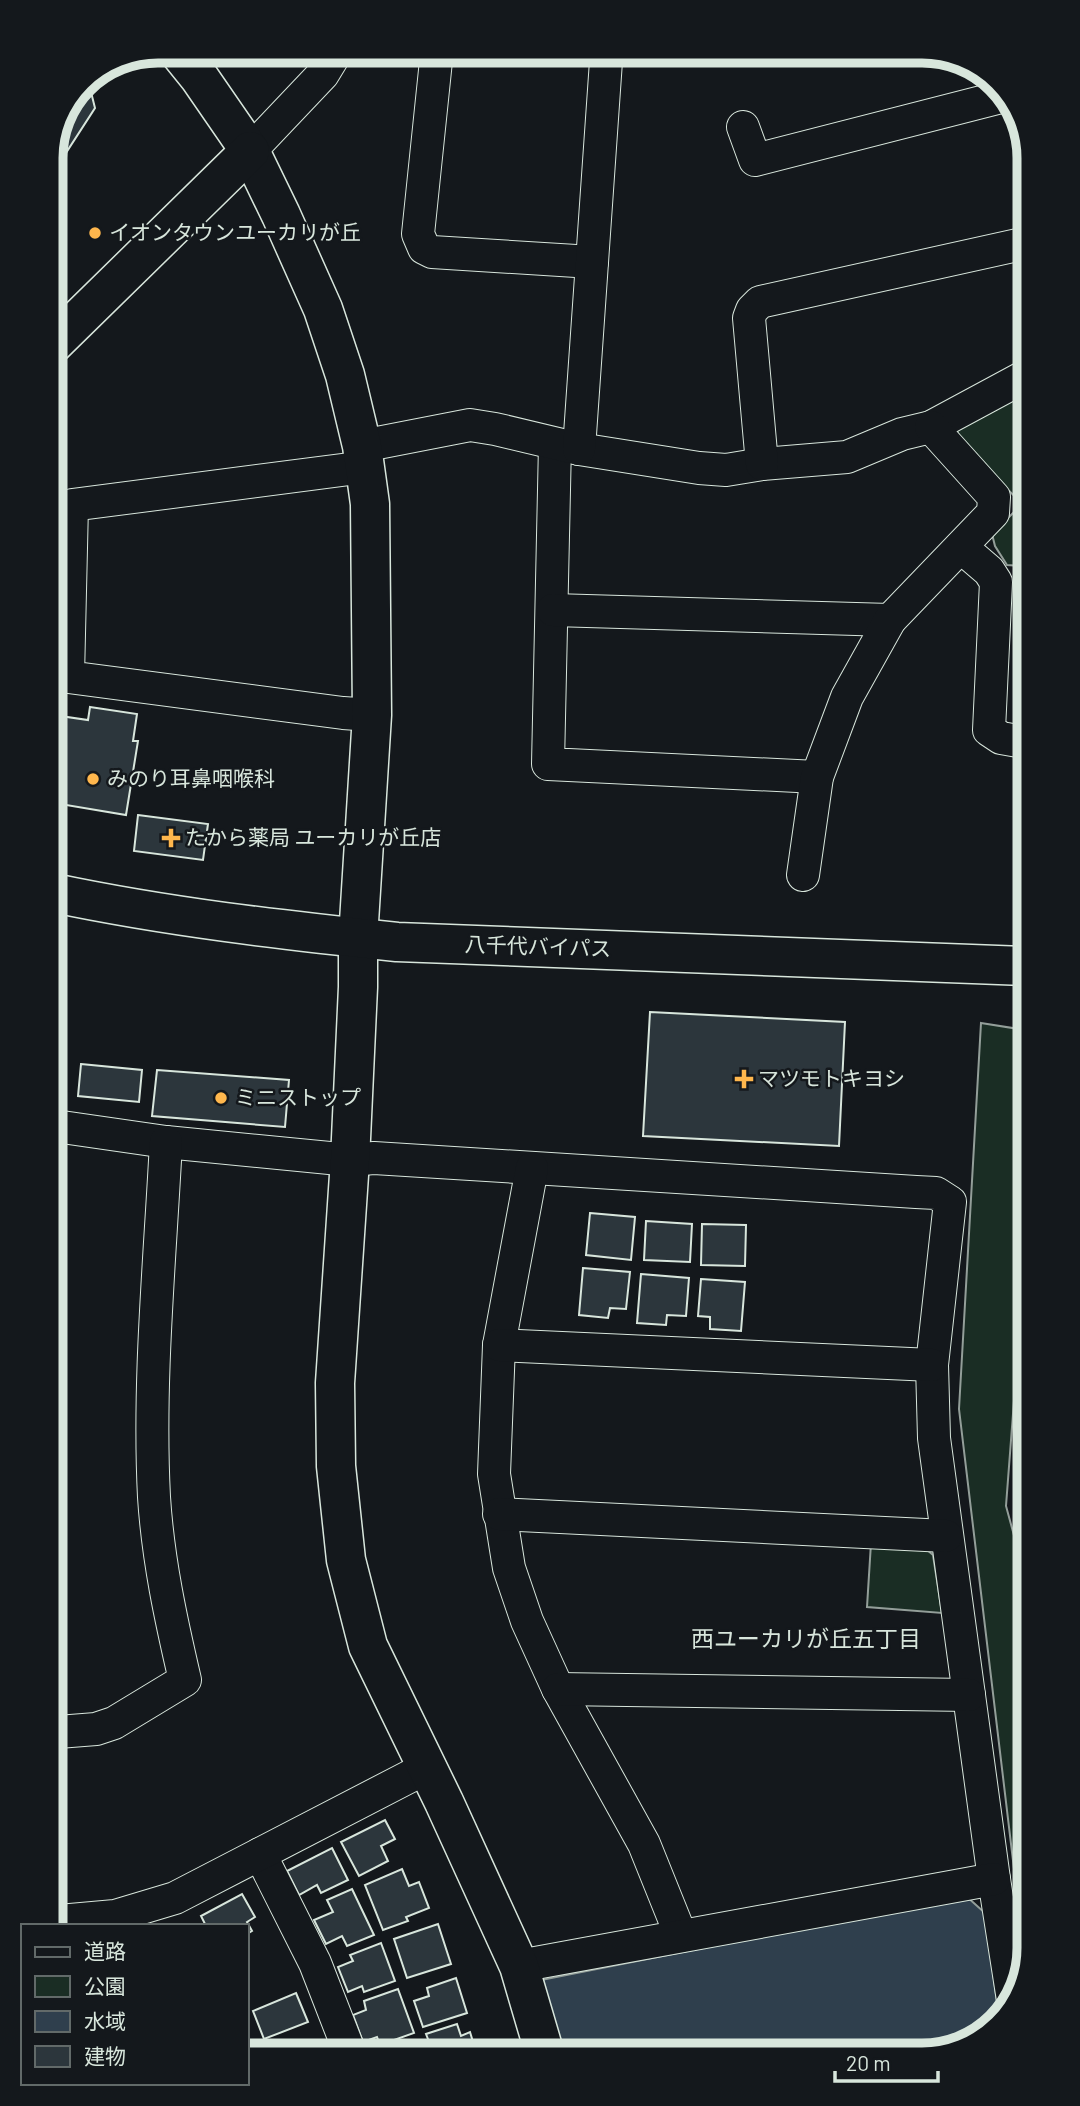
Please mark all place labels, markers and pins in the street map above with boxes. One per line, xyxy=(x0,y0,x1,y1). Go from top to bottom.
place label: イオンタウンユーカリが丘 xyxy=(109,219,361,244)
marker: イオンタウンユーカリが丘 xyxy=(87,225,103,241)
place label: みのり耳鼻咽喉科 xyxy=(107,765,275,790)
marker: みのり耳鼻咽喉科 xyxy=(85,771,101,787)
place label: たから薬局 ユーカリが丘店 xyxy=(185,824,441,849)
marker: たから薬局 ユーカリが丘店 xyxy=(163,830,179,846)
place label: マツモトキヨシ xyxy=(758,1065,905,1090)
marker: マツモトキヨシ xyxy=(736,1071,752,1087)
place label: ミニストップ xyxy=(235,1084,361,1109)
marker: ミニストップ xyxy=(213,1090,229,1106)

